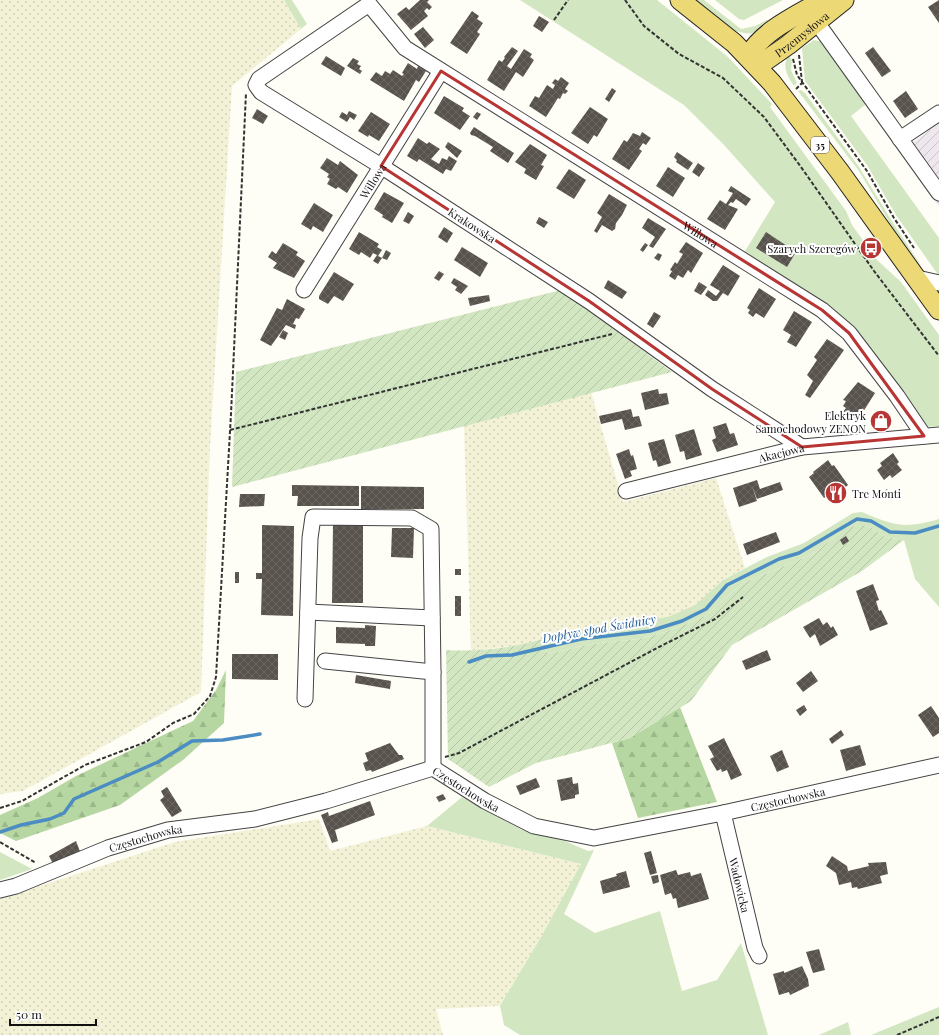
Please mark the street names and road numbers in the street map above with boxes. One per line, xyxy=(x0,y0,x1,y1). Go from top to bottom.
street label: Przemysłowa xyxy=(771,8,832,60)
road number: 35 xyxy=(811,137,829,153)
street label: Willowa xyxy=(355,160,389,202)
street label: Krakowska xyxy=(445,204,499,246)
street label: Willowa xyxy=(680,217,722,251)
street label: Akacjowa xyxy=(756,439,806,465)
street label: Częstochowska xyxy=(430,762,503,815)
street label: Częstochowska xyxy=(749,783,827,814)
street label: Częstochowska xyxy=(107,821,184,855)
street label: Wadowicka xyxy=(726,855,754,914)

